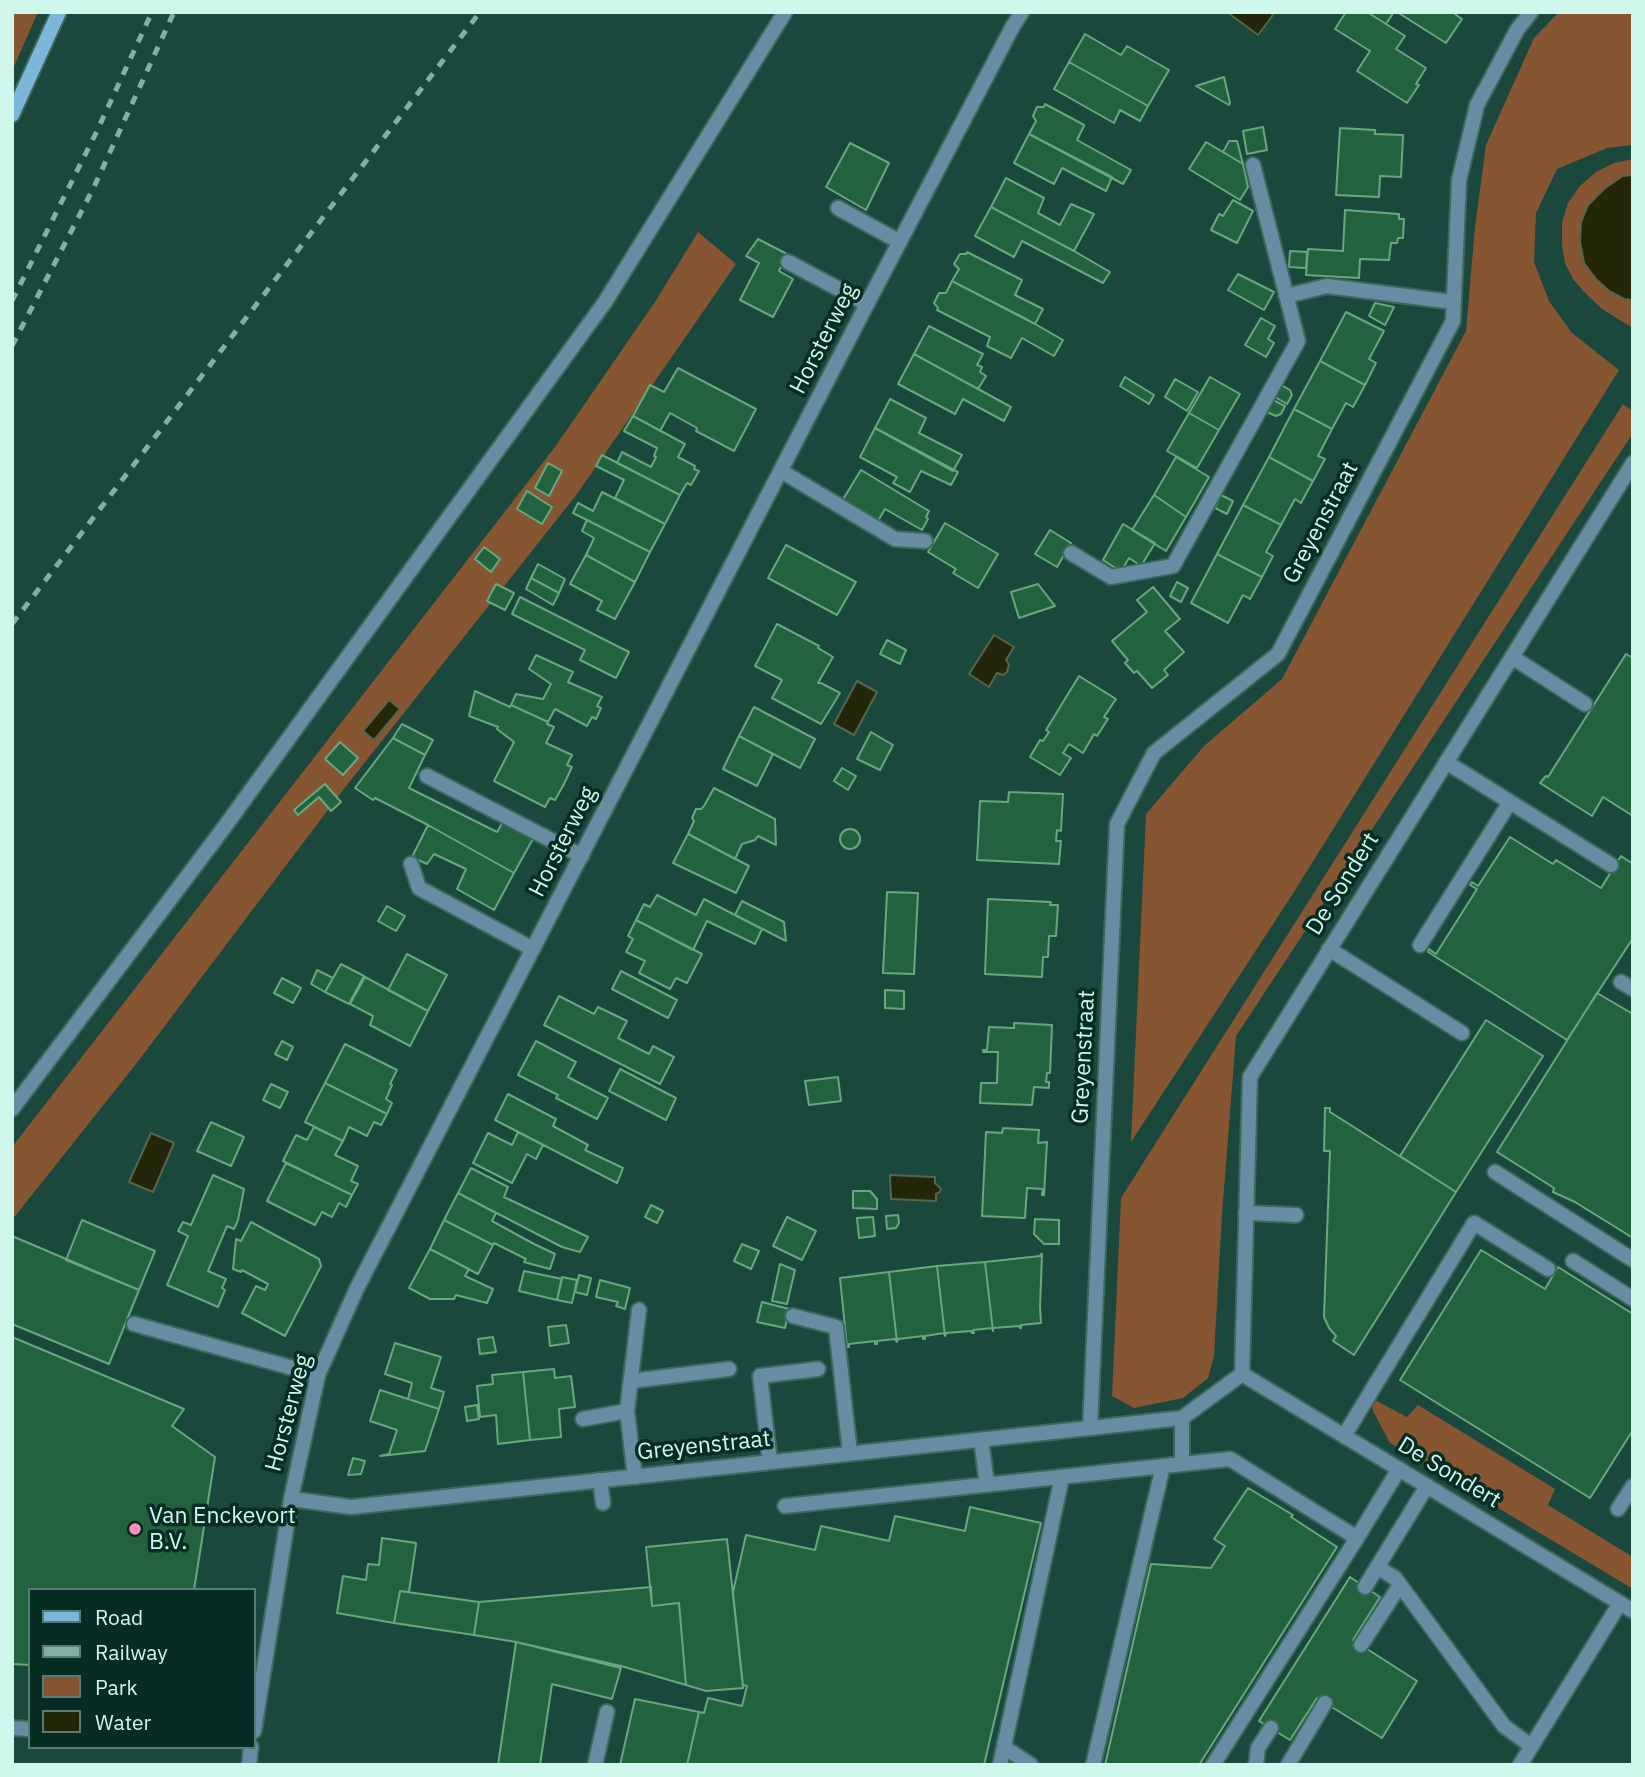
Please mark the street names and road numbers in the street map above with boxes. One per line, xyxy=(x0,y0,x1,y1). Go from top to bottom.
street label: Horsterweg xyxy=(784,279,864,399)
street label: Greyenstraat xyxy=(1277,457,1365,589)
street label: Horsterweg xyxy=(523,782,603,902)
street label: De Sondert xyxy=(1301,828,1385,940)
street label: Greyenstraat xyxy=(1067,989,1101,1125)
street label: Horsterweg xyxy=(260,1351,318,1475)
street label: Greyenstraat xyxy=(636,1425,772,1467)
street label: De Sondert xyxy=(1392,1431,1506,1515)

